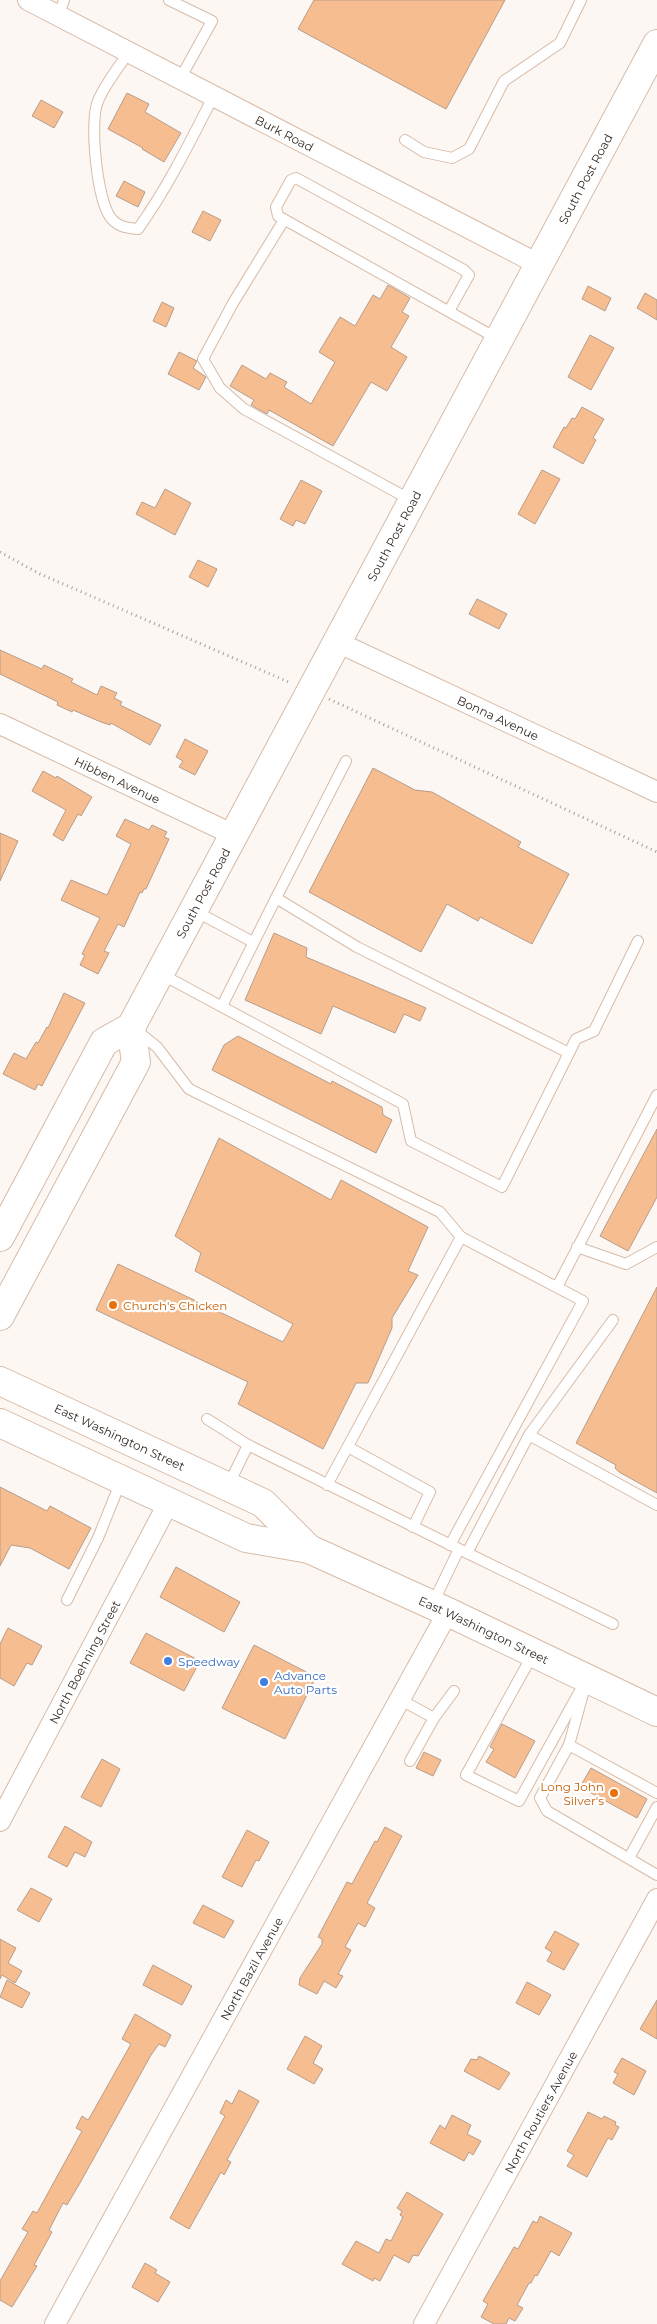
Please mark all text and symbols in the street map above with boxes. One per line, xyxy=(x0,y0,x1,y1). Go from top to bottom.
street label: Burk Road xyxy=(253,112,316,154)
street label: South Post Road xyxy=(555,131,615,227)
street label: South Post Road xyxy=(364,488,424,584)
street label: Bonna Avenue xyxy=(455,692,541,743)
street label: Hibben Avenue xyxy=(72,753,163,806)
street label: South Post Road xyxy=(172,845,233,941)
place label: Church's Chicken xyxy=(123,1298,227,1313)
marker: Church's Chicken xyxy=(107,1299,119,1311)
street label: East Washington Street xyxy=(52,1400,187,1473)
street label: East Washington Street xyxy=(417,1592,551,1667)
street label: North Boehning Street xyxy=(45,1598,123,1726)
place label: Speedway xyxy=(178,1654,240,1669)
marker: Speedway xyxy=(162,1655,174,1667)
place label: Advance Auto Parts xyxy=(274,1668,337,1697)
marker: Advance Auto Parts xyxy=(258,1676,270,1688)
place label: Long John Silver's xyxy=(540,1779,604,1808)
marker: Long John Silver's xyxy=(608,1787,620,1799)
street label: North Bazil Avenue xyxy=(217,1914,286,2023)
street label: North Routiers Avenue xyxy=(501,2048,580,2176)

